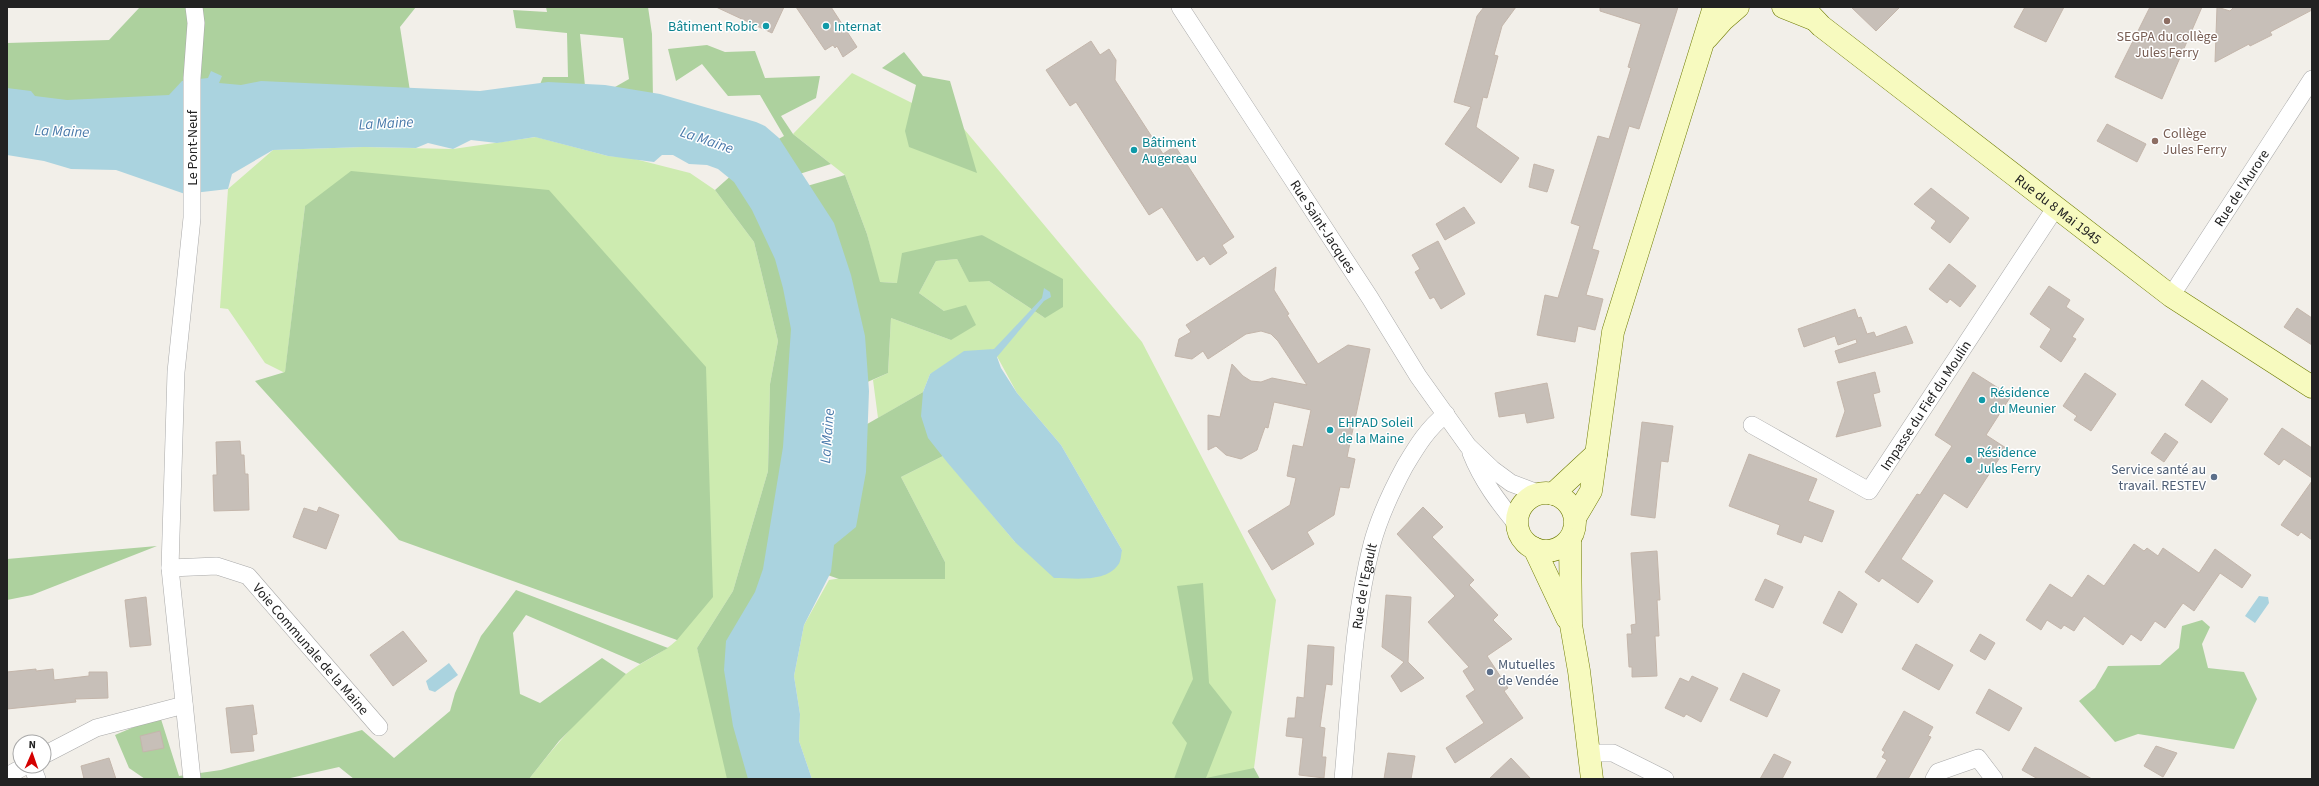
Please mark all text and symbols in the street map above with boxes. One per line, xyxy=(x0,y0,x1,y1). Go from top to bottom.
marker: SEGPA du collège Jules Ferry xyxy=(2162,16,2172,26)
place label: Bâtiment Robic xyxy=(668,17,759,37)
place label: Internat xyxy=(834,17,881,37)
marker: Bâtiment Robic xyxy=(761,21,771,31)
marker: Internat xyxy=(821,21,831,31)
place label: SEGPA du collège Jules Ferry xyxy=(2117,27,2217,63)
street label: Le Pont-Neuf xyxy=(183,109,203,186)
water label: La Maine xyxy=(358,112,414,135)
water label: La Maine xyxy=(34,120,90,143)
water label: La Maine xyxy=(677,122,736,159)
place label: Collège Jules Ferry xyxy=(2163,124,2227,160)
place label: Bâtiment Augereau xyxy=(1142,133,1197,169)
marker: Collège Jules Ferry xyxy=(2150,136,2160,146)
marker: Bâtiment Augereau xyxy=(1129,145,1139,155)
street label: Rue de l'Aurore xyxy=(2210,146,2275,231)
street label: Rue du 8 Mai 1945 xyxy=(2010,170,2105,250)
street label: Rue Saint-Jacques xyxy=(1285,176,1360,278)
street label: Impasse du Fief du Moulin xyxy=(1876,337,1977,475)
place label: Résidence du Meunier xyxy=(1990,383,2056,419)
marker: Résidence du Meunier xyxy=(1977,395,1987,405)
water label: La Maine xyxy=(815,408,840,464)
place label: EHPAD Soleil de la Maine xyxy=(1338,413,1414,449)
marker: EHPAD Soleil de la Maine xyxy=(1325,425,1335,435)
place label: Résidence Jules Ferry xyxy=(1977,443,2041,479)
marker: Résidence Jules Ferry xyxy=(1964,455,1974,465)
place label: Service santé au travail. RESTEV xyxy=(2111,460,2207,496)
marker: Service santé au travail. RESTEV xyxy=(2209,472,2219,482)
street label: Rue de l'Egault xyxy=(1348,541,1383,631)
street label: Voie Communale de la Maine xyxy=(248,579,373,720)
place label: Mutuelles de Vendée xyxy=(1498,655,1559,691)
marker: Mutuelles de Vendée xyxy=(1485,667,1495,677)
north arrow xyxy=(12,734,52,774)
text: N xyxy=(28,737,36,752)

